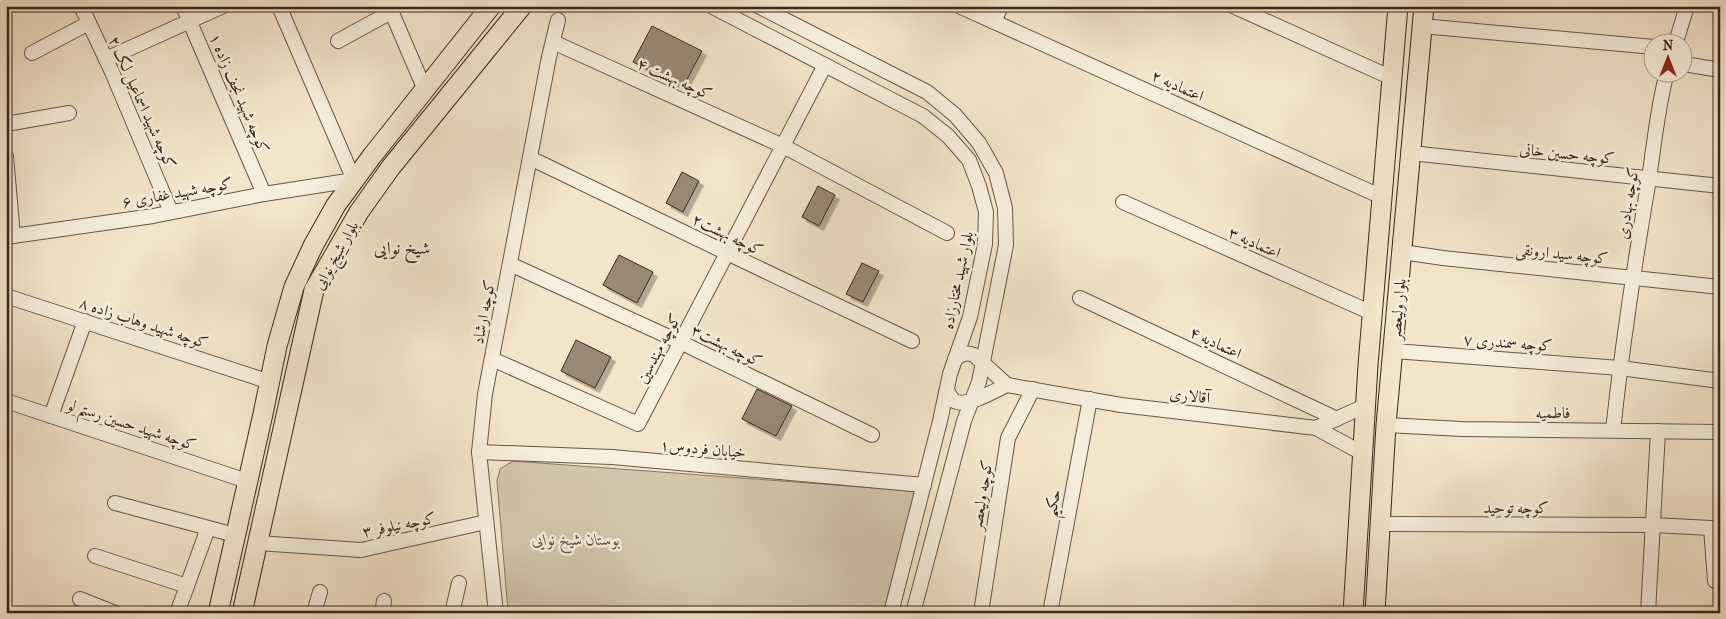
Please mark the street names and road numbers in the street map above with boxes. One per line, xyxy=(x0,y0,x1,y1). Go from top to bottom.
street label: کوچه شهید نجف زاده ۱ xyxy=(204,30,273,157)
street label: کوچه شهید اسماعیل لک ۲ xyxy=(103,33,180,172)
street label: کوچه بهشت ۴ xyxy=(634,54,715,105)
street label: اعتمادیه ۲ xyxy=(1148,66,1207,106)
street label: کوچه حسین خانی xyxy=(1518,139,1615,170)
street label: کوچه بهادری xyxy=(1612,165,1645,241)
street label: کوچه شهید غفاری ۶ xyxy=(120,173,234,214)
street label: کوچه بهشت۲ xyxy=(688,209,766,262)
street label: بلوار شیخ نوایی xyxy=(309,217,367,295)
street label: اعتمادیه ۳ xyxy=(1225,223,1284,263)
street label: بلوار شهید مختارزاده xyxy=(938,229,978,331)
street label: کوچه سید ارونقی xyxy=(1515,239,1609,270)
street label: کوچه ارشاد xyxy=(468,278,501,346)
street label: بلوار ولیعصر xyxy=(1385,278,1411,343)
street label: کوچه شهید وهاب زاده ۸ xyxy=(76,293,211,354)
street label: کوچه مهندسین xyxy=(632,310,687,387)
street label: کوچه بهشت۳ xyxy=(687,320,765,373)
street label: اعتمادیه ۴ xyxy=(1186,322,1245,364)
street label: کوچه سمندری ۷ xyxy=(1463,330,1553,357)
street label: آقالاری xyxy=(1169,384,1213,408)
street label: کوچه شهید حسین رستم لو xyxy=(61,394,199,461)
street label: فاطمیه xyxy=(1536,403,1570,422)
street label: خیابان فردوس۱ xyxy=(659,435,747,463)
street label: کوچه ولیعصر xyxy=(966,458,998,534)
street label: حکیم xyxy=(1040,488,1071,520)
street label: کوچه توحید xyxy=(1483,498,1549,519)
street label: کوچه نیلوفر ۳ xyxy=(361,508,438,543)

